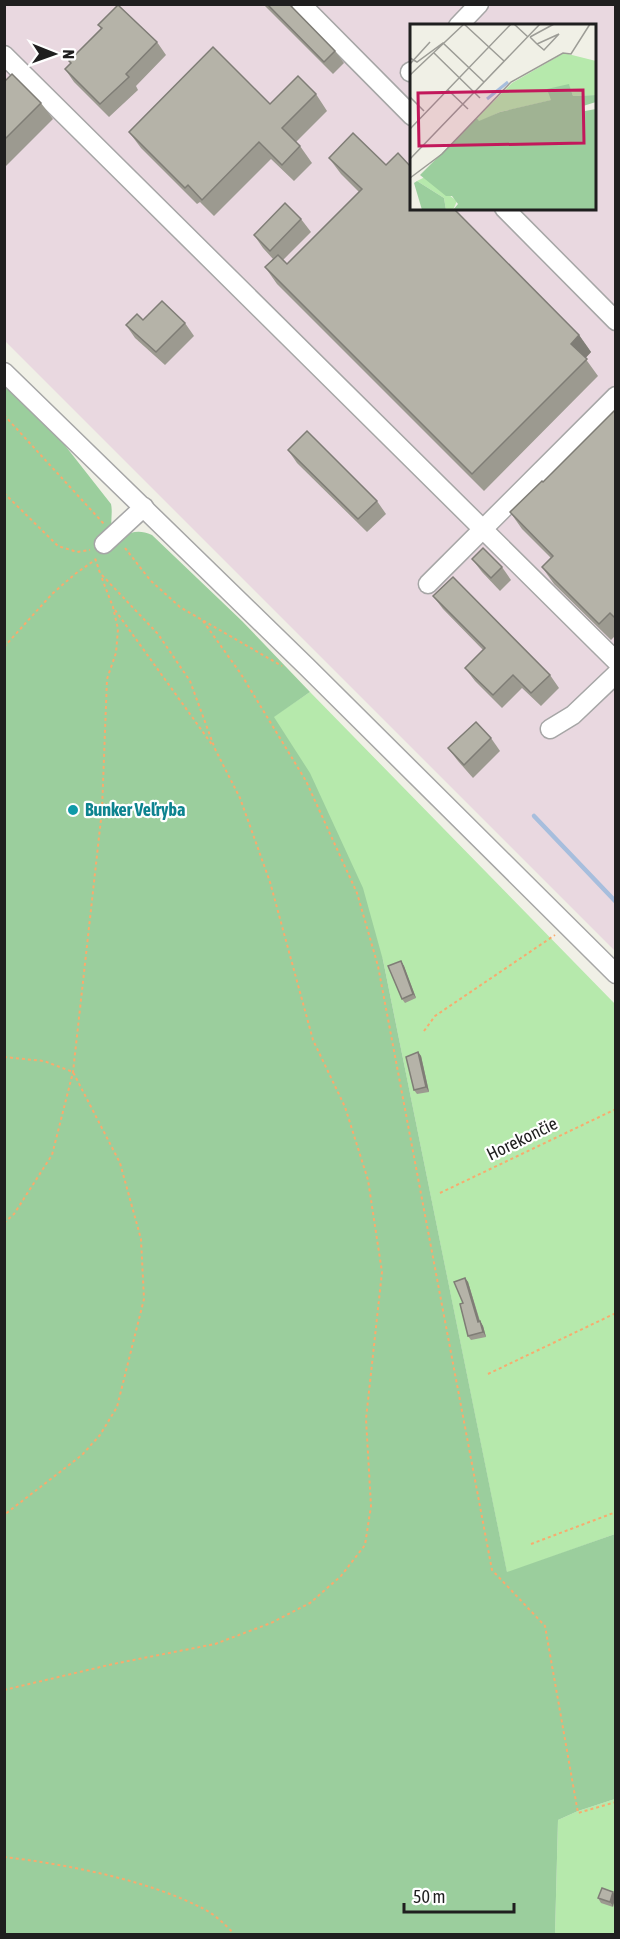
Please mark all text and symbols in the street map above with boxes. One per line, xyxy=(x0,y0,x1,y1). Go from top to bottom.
north arrow xyxy=(24,24,84,84)
inset map xyxy=(410,24,596,210)
text: N xyxy=(60,49,78,59)
place label: Bunker Veľryba xyxy=(85,799,185,820)
marker: Bunker Veľryba xyxy=(66,803,80,817)
street label: Horekončie xyxy=(483,1112,561,1165)
scale bar xyxy=(404,1876,514,1914)
text: 50 m xyxy=(413,1886,445,1907)

